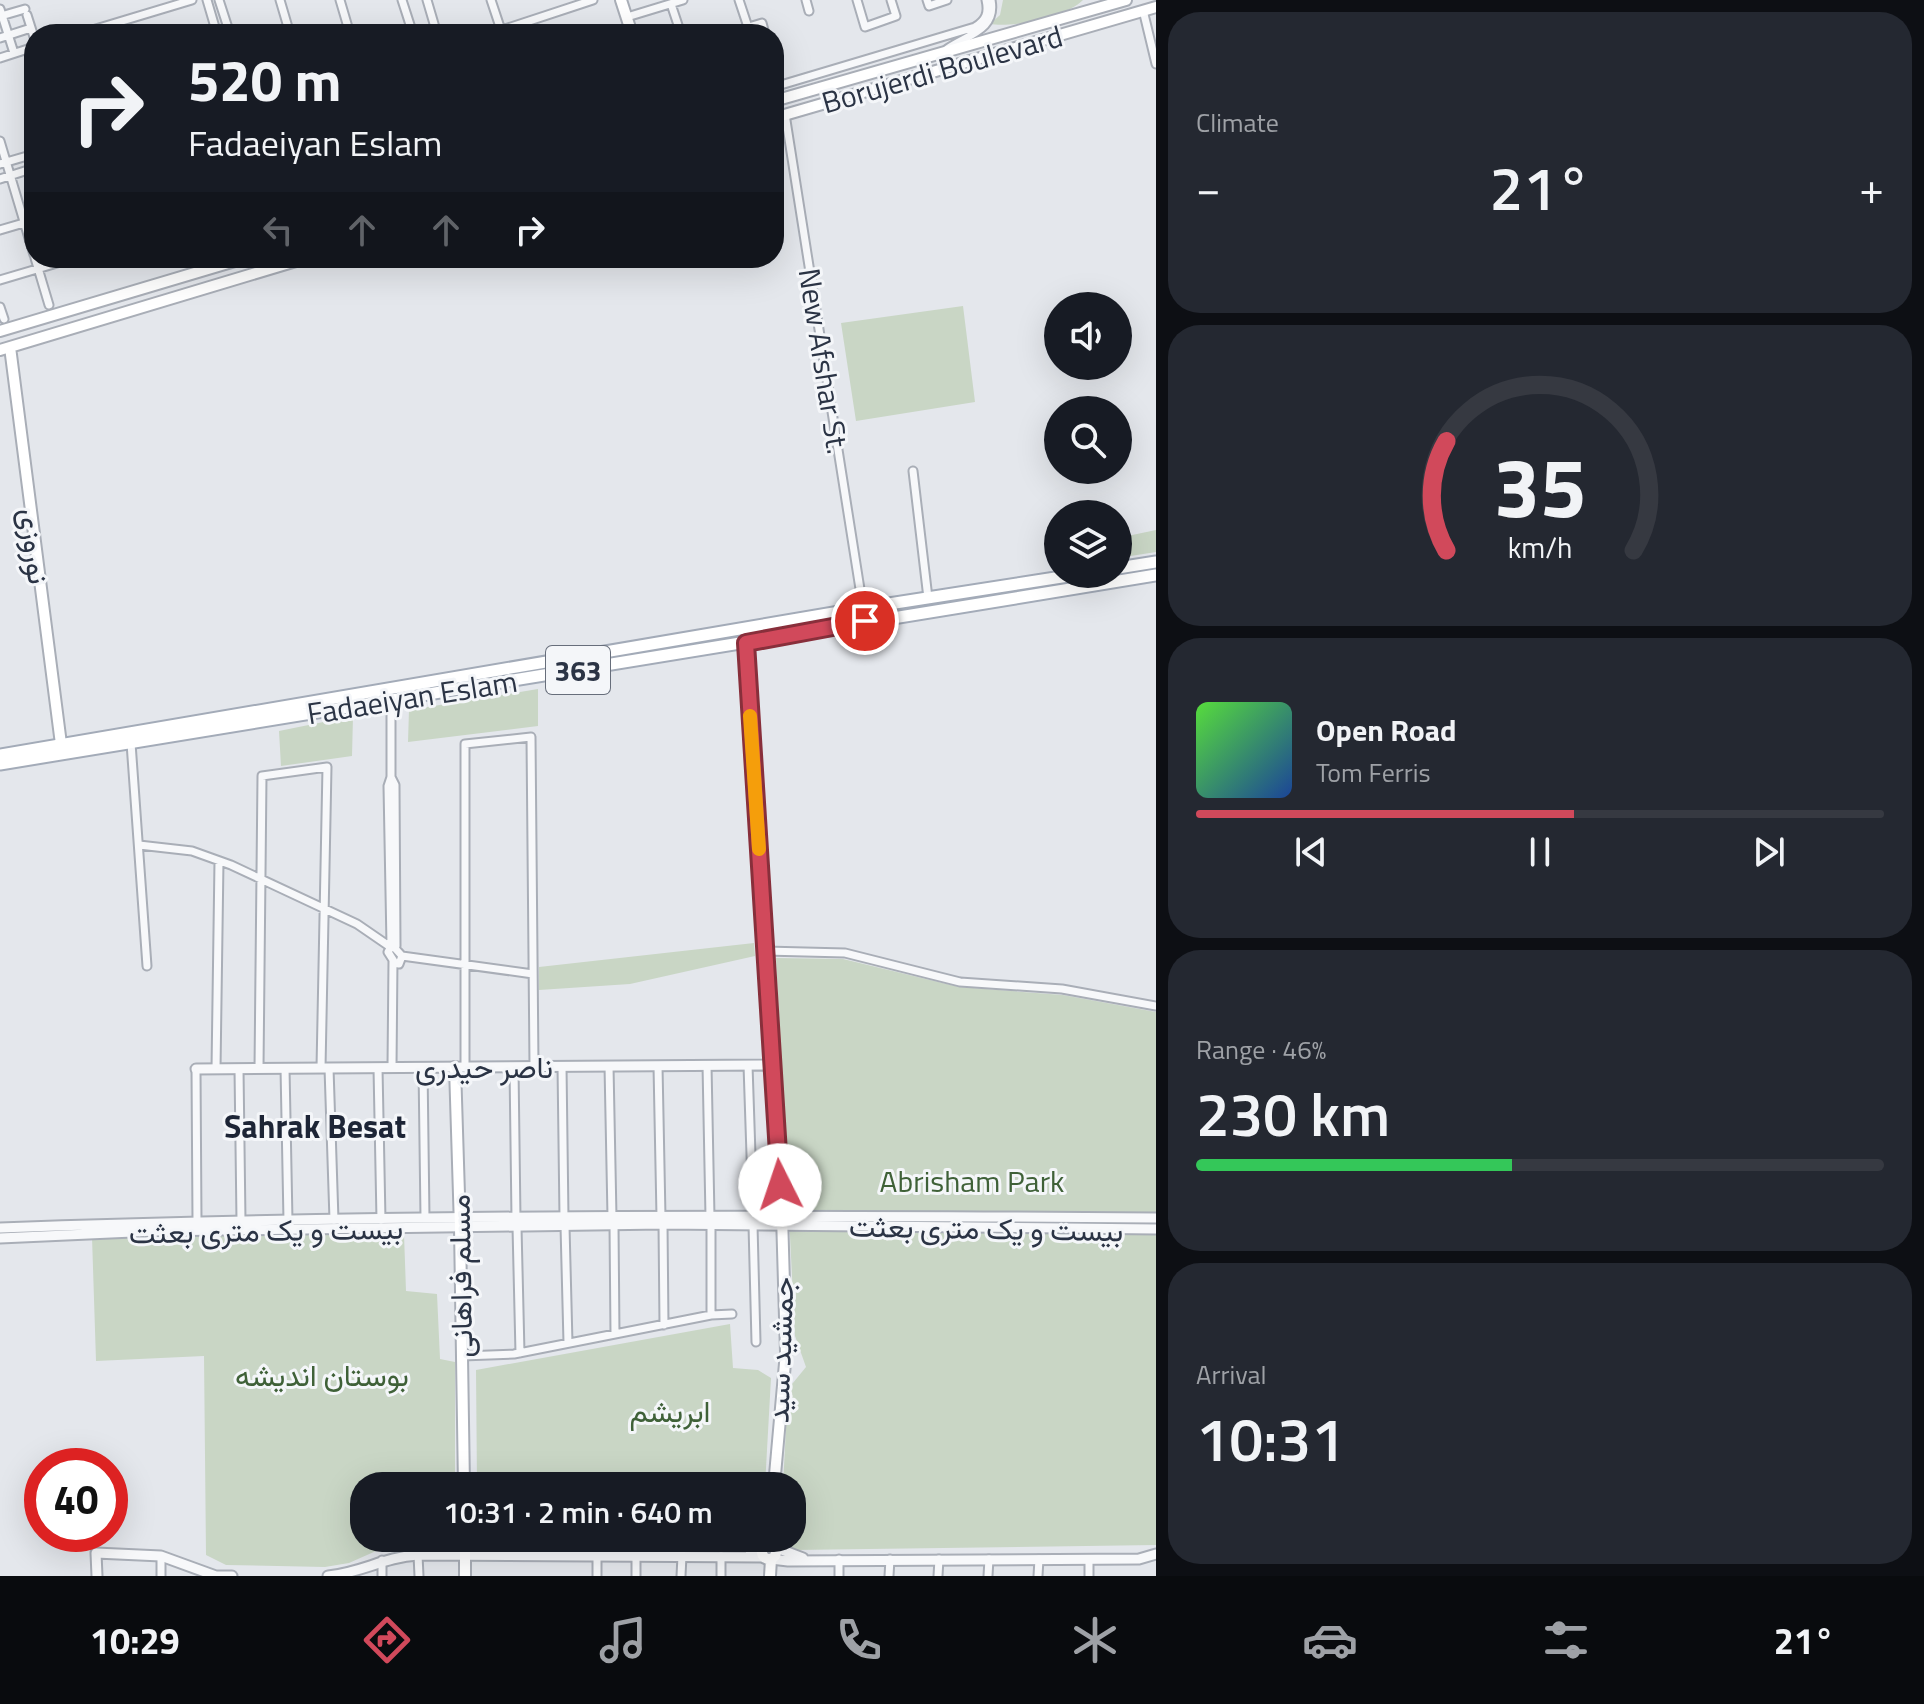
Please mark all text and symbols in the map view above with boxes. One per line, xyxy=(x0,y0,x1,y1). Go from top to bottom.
street label: Borujerdi Boulevard xyxy=(816,13,1068,125)
text: 520 m xyxy=(188,38,341,123)
icon: right xyxy=(56,56,160,160)
text: Climate xyxy=(1196,103,1279,142)
text: Fadaeiyan Eslam xyxy=(188,115,442,170)
text: 21° xyxy=(1490,142,1590,233)
text: − xyxy=(1196,154,1221,221)
text: + xyxy=(1859,154,1884,221)
icon: left xyxy=(256,208,300,252)
icon: ahead xyxy=(340,208,384,252)
icon: ahead xyxy=(424,208,468,252)
icon: right xyxy=(508,208,552,252)
street label: New Afshar St. xyxy=(787,265,861,457)
map controls xyxy=(1044,292,1132,588)
button: sound xyxy=(1044,292,1132,380)
button: search xyxy=(1044,396,1132,484)
text: 35 xyxy=(1493,423,1587,549)
button: layers xyxy=(1044,500,1132,588)
street label: نوروزی xyxy=(8,505,62,587)
text: km/h xyxy=(1508,526,1572,569)
pin xyxy=(831,587,899,655)
icon: arrive xyxy=(843,599,887,643)
road number: 363 xyxy=(546,646,610,694)
street label: Fadaeiyan Eslam xyxy=(304,658,520,736)
text: Open Road xyxy=(1316,707,1457,753)
text: Tom Ferris xyxy=(1316,753,1431,792)
icon: previous xyxy=(1289,830,1333,874)
icon: pause xyxy=(1518,830,1562,874)
icon: next xyxy=(1747,830,1791,874)
text: Range · 46% xyxy=(1196,1030,1326,1069)
street label: ناصر حیدری xyxy=(415,1044,553,1090)
text: 230 km xyxy=(1196,1068,1390,1159)
district label: Sahrak Besat xyxy=(224,1102,406,1150)
position arrow xyxy=(738,1143,822,1227)
park label: Abrisham Park xyxy=(880,1158,1064,1204)
street label: مسلم فراهانی xyxy=(436,1194,484,1358)
street label: بیست و یک متری بعثت xyxy=(848,1203,1124,1253)
street label: بیست و یک متری بعثت xyxy=(128,1205,404,1255)
street label: جمشید سید xyxy=(754,1276,806,1424)
park label: بوستان اندیشه xyxy=(235,1352,409,1398)
text: Arrival xyxy=(1196,1355,1267,1394)
park label: ابریشم xyxy=(629,1388,711,1434)
text: 10:31 xyxy=(1196,1393,1345,1484)
speed limit sign: 40 xyxy=(24,1448,128,1552)
text: 10:31 · 2 min · 640 m xyxy=(443,1489,713,1535)
icon: directions xyxy=(359,1612,415,1668)
icon: music xyxy=(595,1612,651,1668)
icon: phone xyxy=(831,1612,887,1668)
icon: climate xyxy=(1067,1612,1123,1668)
icon: car xyxy=(1302,1612,1358,1668)
icon: filters xyxy=(1538,1612,1594,1668)
text: 10:29 xyxy=(90,1613,180,1668)
text: 21° xyxy=(1774,1613,1834,1668)

